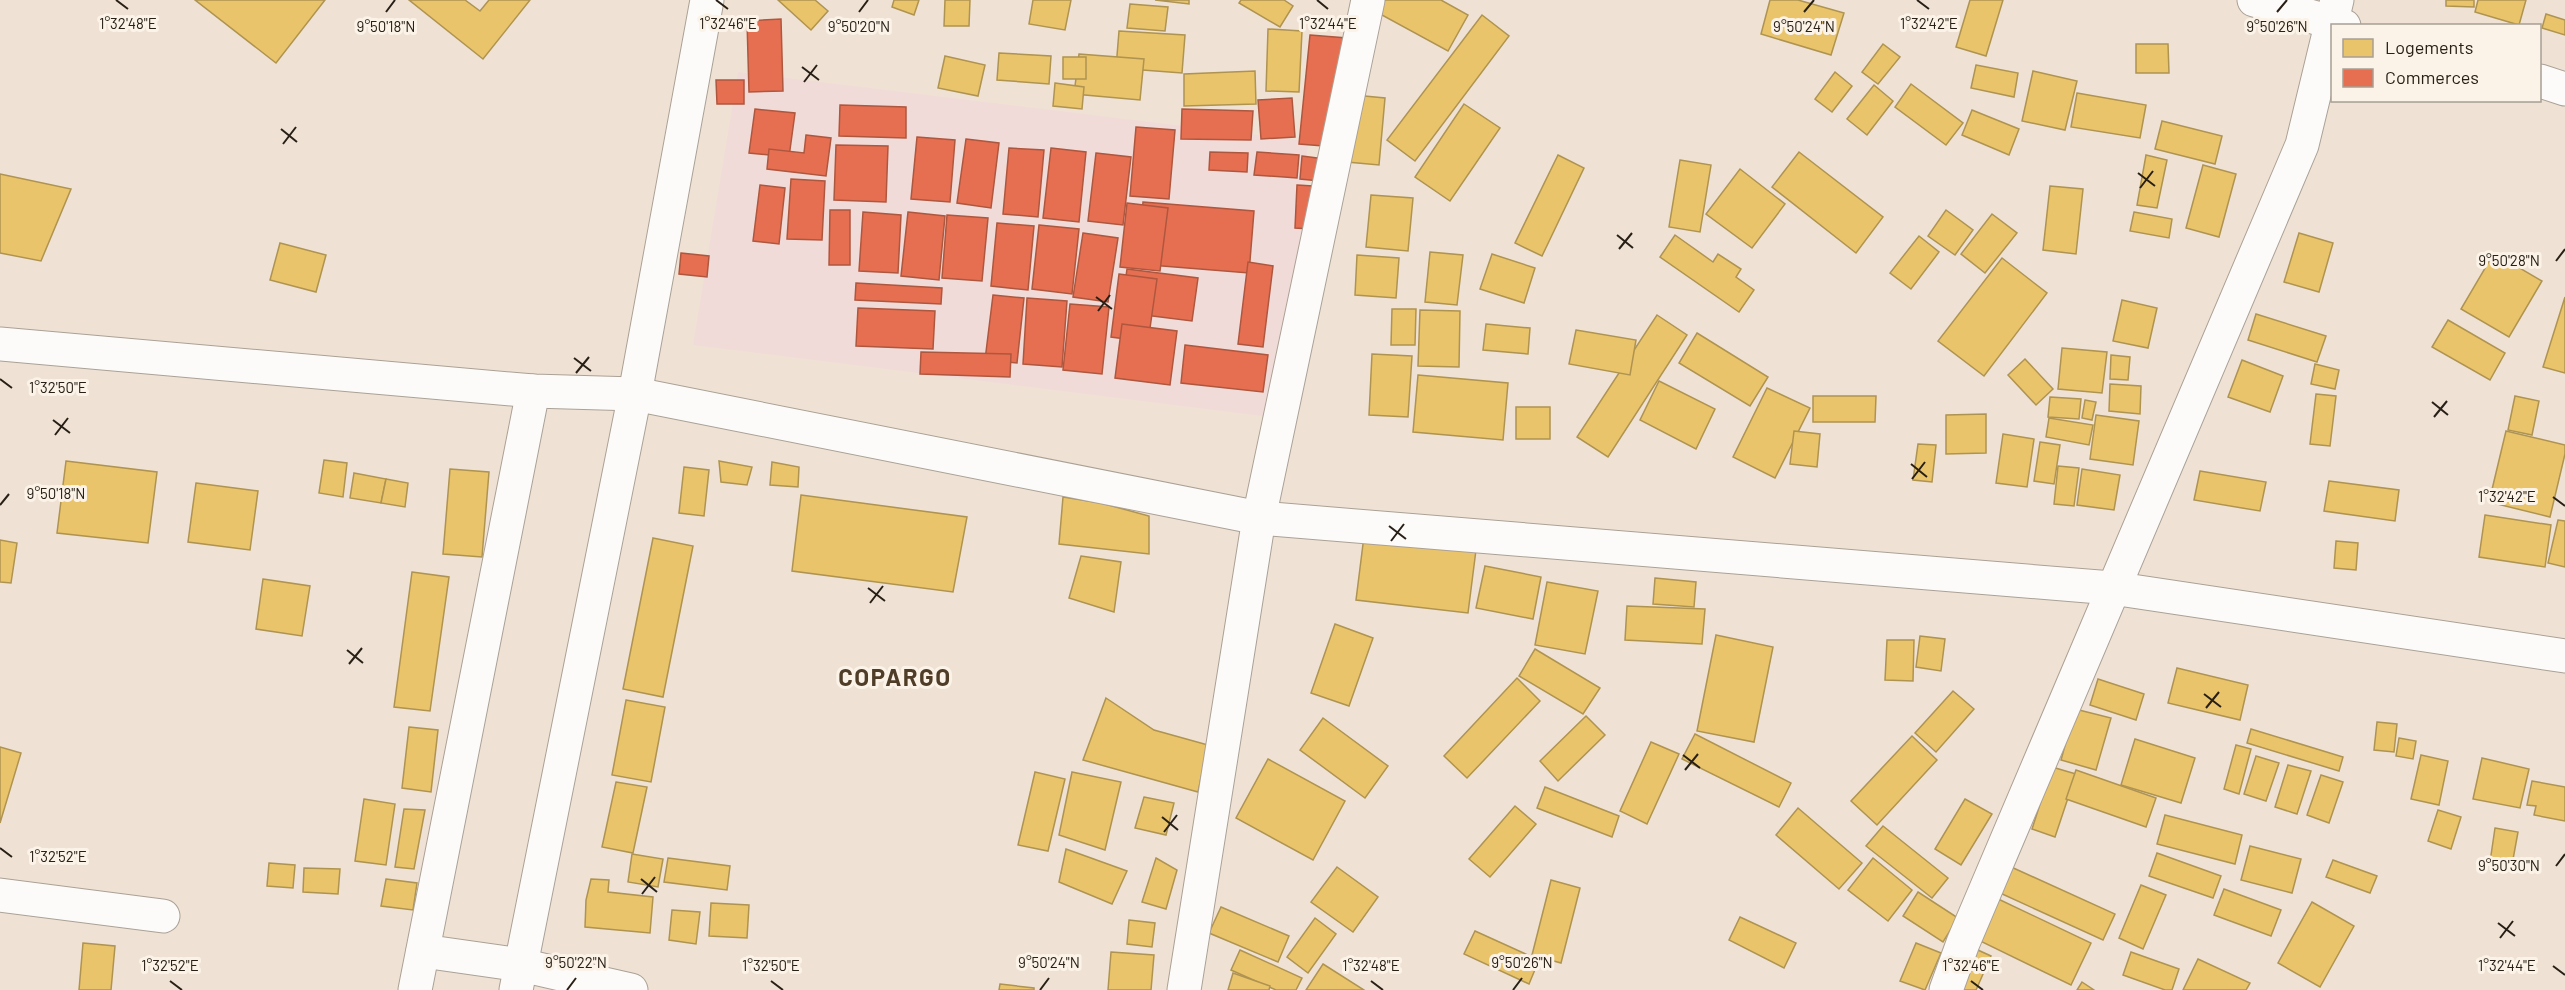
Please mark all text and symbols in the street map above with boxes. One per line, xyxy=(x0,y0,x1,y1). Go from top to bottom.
text: 1°32'48"E xyxy=(99,14,157,32)
text: 1°32'46"E xyxy=(699,14,757,32)
text: 1°32'44"E xyxy=(1299,14,1357,32)
text: 1°32'42"E xyxy=(1900,14,1958,32)
text: 9°50'18"N xyxy=(357,17,415,35)
text: 9°50'20"N xyxy=(828,17,890,35)
text: 9°50'24"N xyxy=(1773,17,1835,35)
text: 9°50'26"N xyxy=(2246,17,2308,35)
legend xyxy=(2331,24,2541,102)
text: Logements xyxy=(2385,36,2474,58)
text: Commerces xyxy=(2385,66,2479,88)
text: 9°50'28"N xyxy=(2478,251,2540,269)
text: 1°32'50"E xyxy=(29,378,87,396)
text: 9°50'18"N xyxy=(27,484,85,502)
text: 1°32'42"E xyxy=(2478,487,2536,505)
district label: COPARGO xyxy=(838,662,952,691)
text: 1°32'52"E xyxy=(29,847,87,865)
text: 9°50'30"N xyxy=(2478,856,2540,874)
text: 9°50'22"N xyxy=(545,953,607,971)
text: 9°50'24"N xyxy=(1018,953,1080,971)
text: 9°50'26"N xyxy=(1491,953,1553,971)
text: 1°32'52"E xyxy=(141,956,199,974)
text: 1°32'50"E xyxy=(742,956,800,974)
text: 1°32'48"E xyxy=(1342,956,1400,974)
text: 1°32'46"E xyxy=(1942,956,2000,974)
text: 1°32'44"E xyxy=(2478,956,2536,974)

